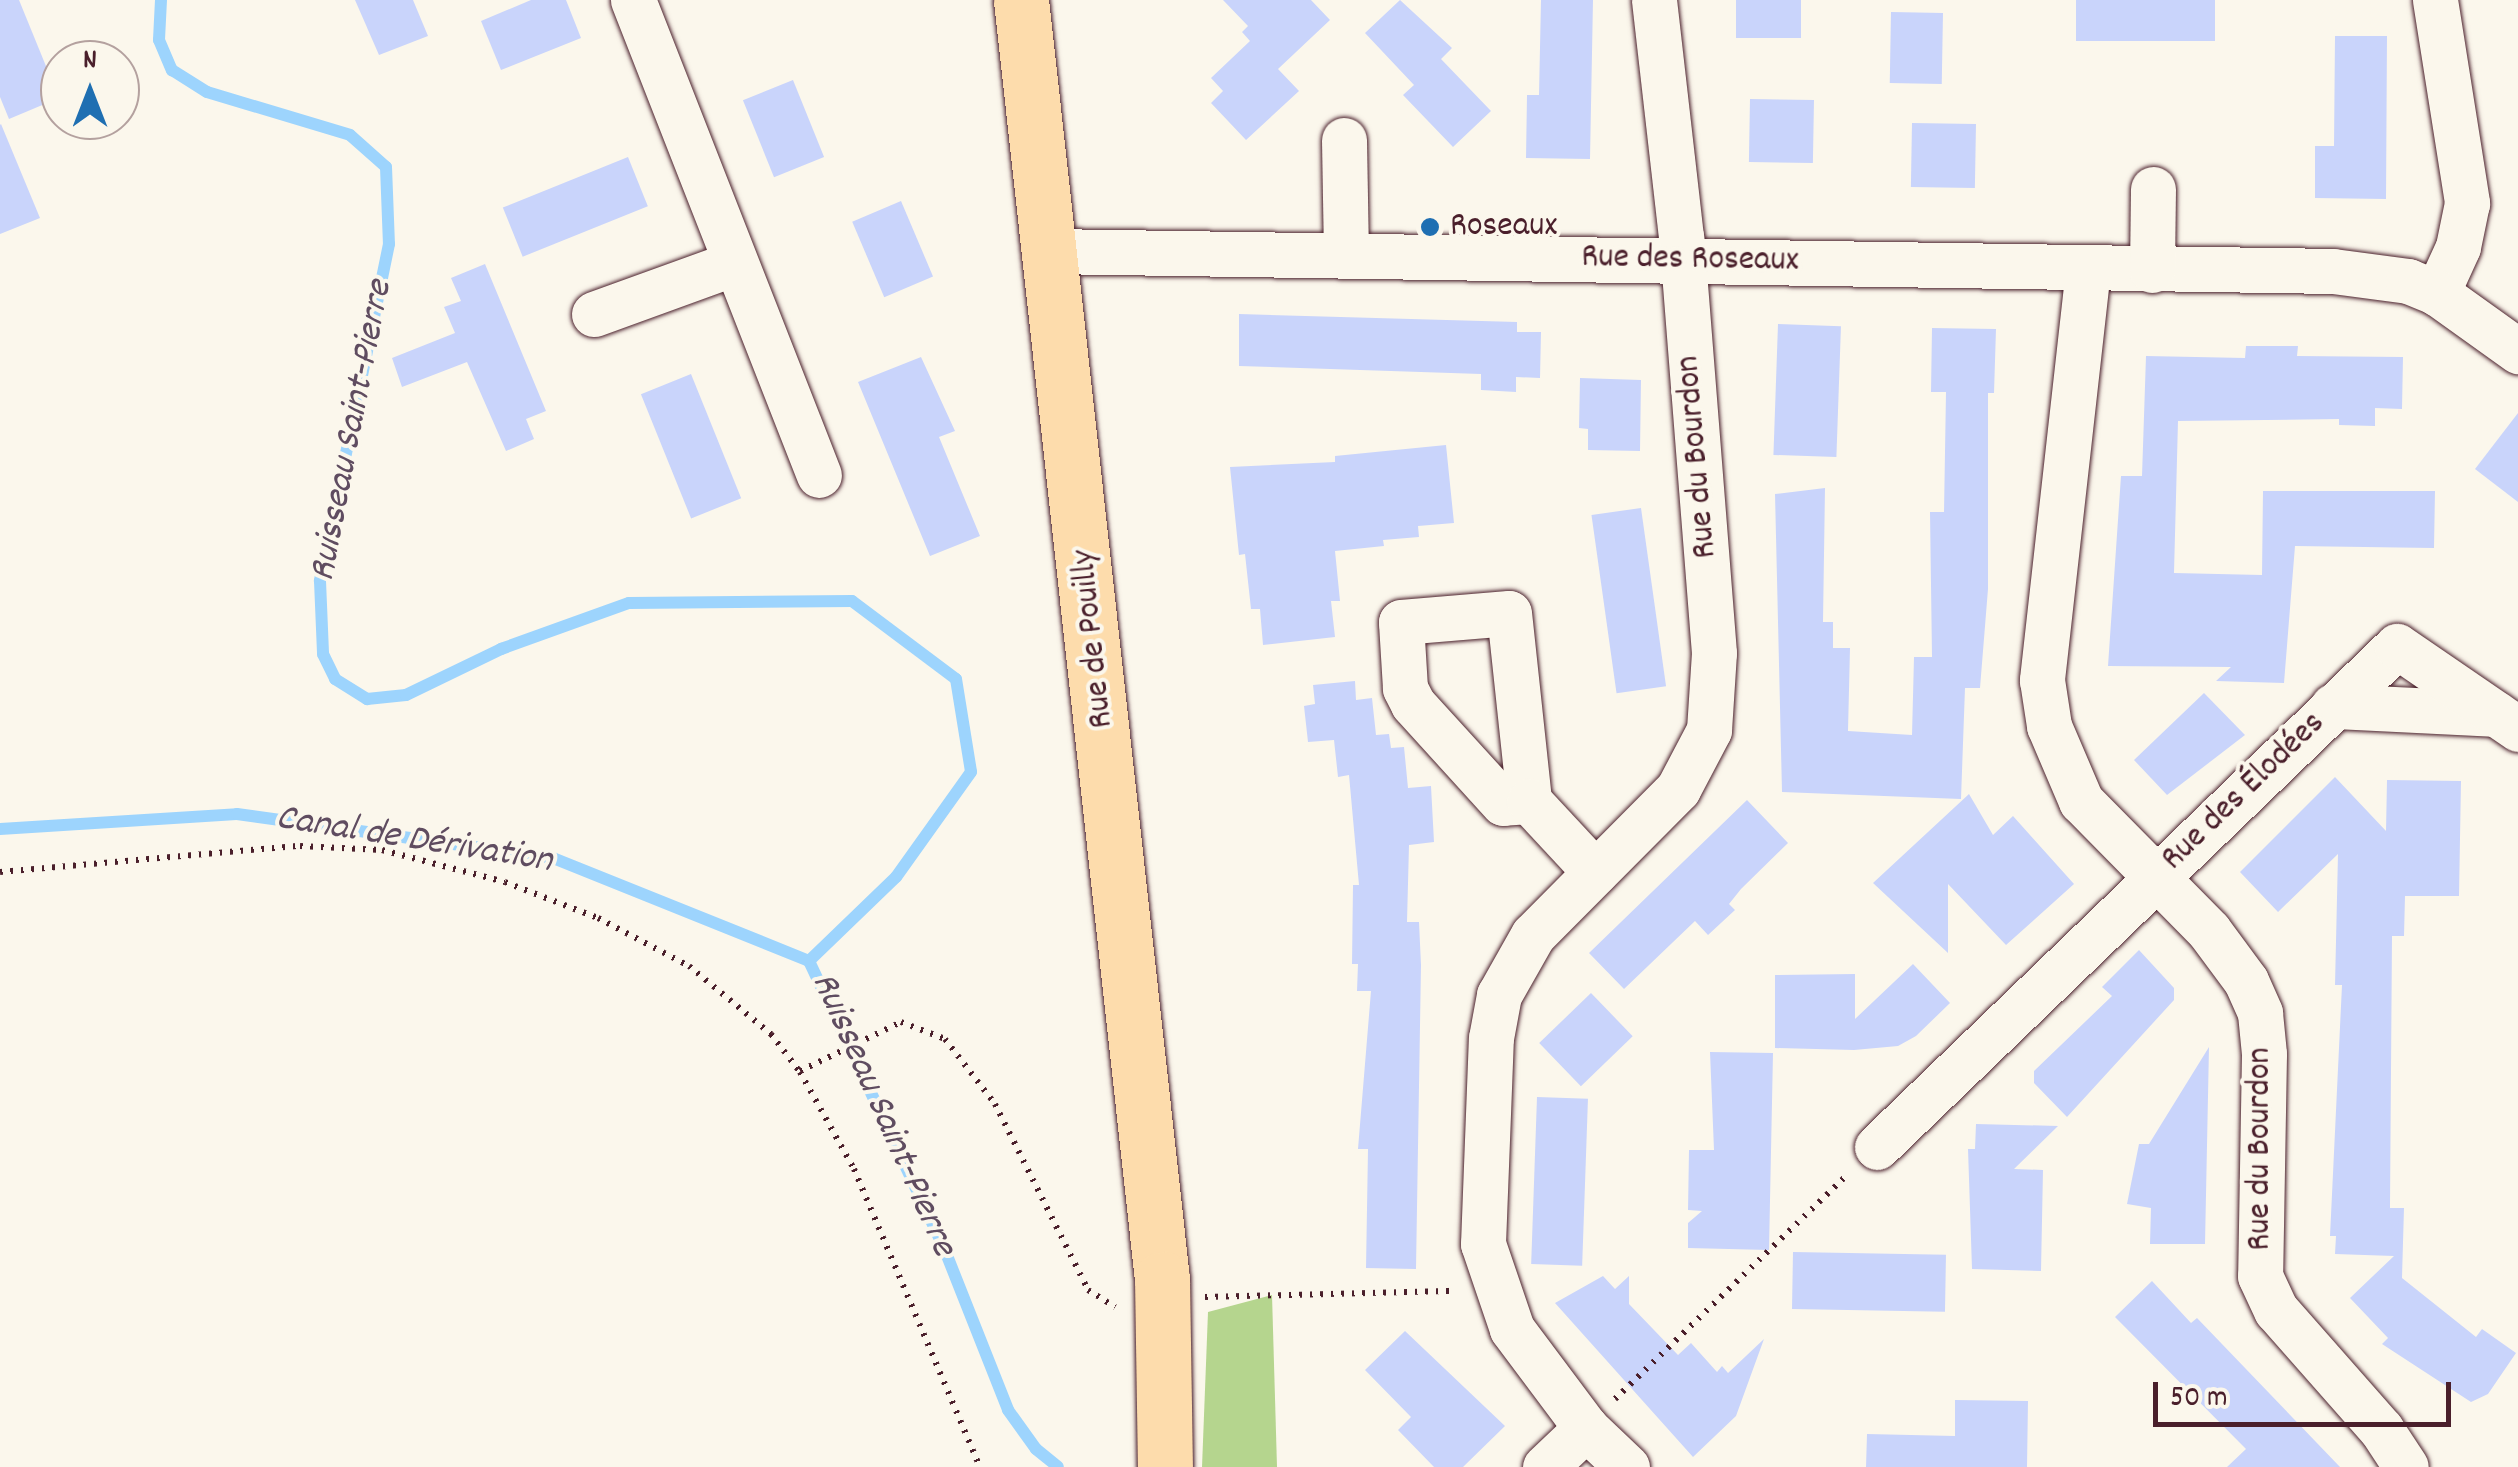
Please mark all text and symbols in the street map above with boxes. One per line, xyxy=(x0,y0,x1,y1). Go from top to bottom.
north arrow xyxy=(40,40,140,140)
text: N xyxy=(83,42,97,82)
place label: Roseaux xyxy=(1450,206,1557,248)
marker: Roseaux xyxy=(1419,216,1441,238)
street label: Rue des Roseaux xyxy=(1581,237,1799,283)
water label: Ruisseau Saint-Pierre xyxy=(301,277,405,585)
street label: Rue du Bourdon xyxy=(1668,354,1728,560)
street label: Rue de Pouilly xyxy=(1064,548,1124,730)
street label: Rue des Élodées xyxy=(2153,703,2335,881)
water label: Canal de Dérivation xyxy=(273,797,555,885)
water label: Ruisseau Saint-Pierre xyxy=(799,966,965,1264)
street label: Rue du Bourdon xyxy=(2240,1047,2282,1251)
scale bar xyxy=(2158,1362,2456,1424)
text: 50 m xyxy=(2170,1378,2228,1421)

